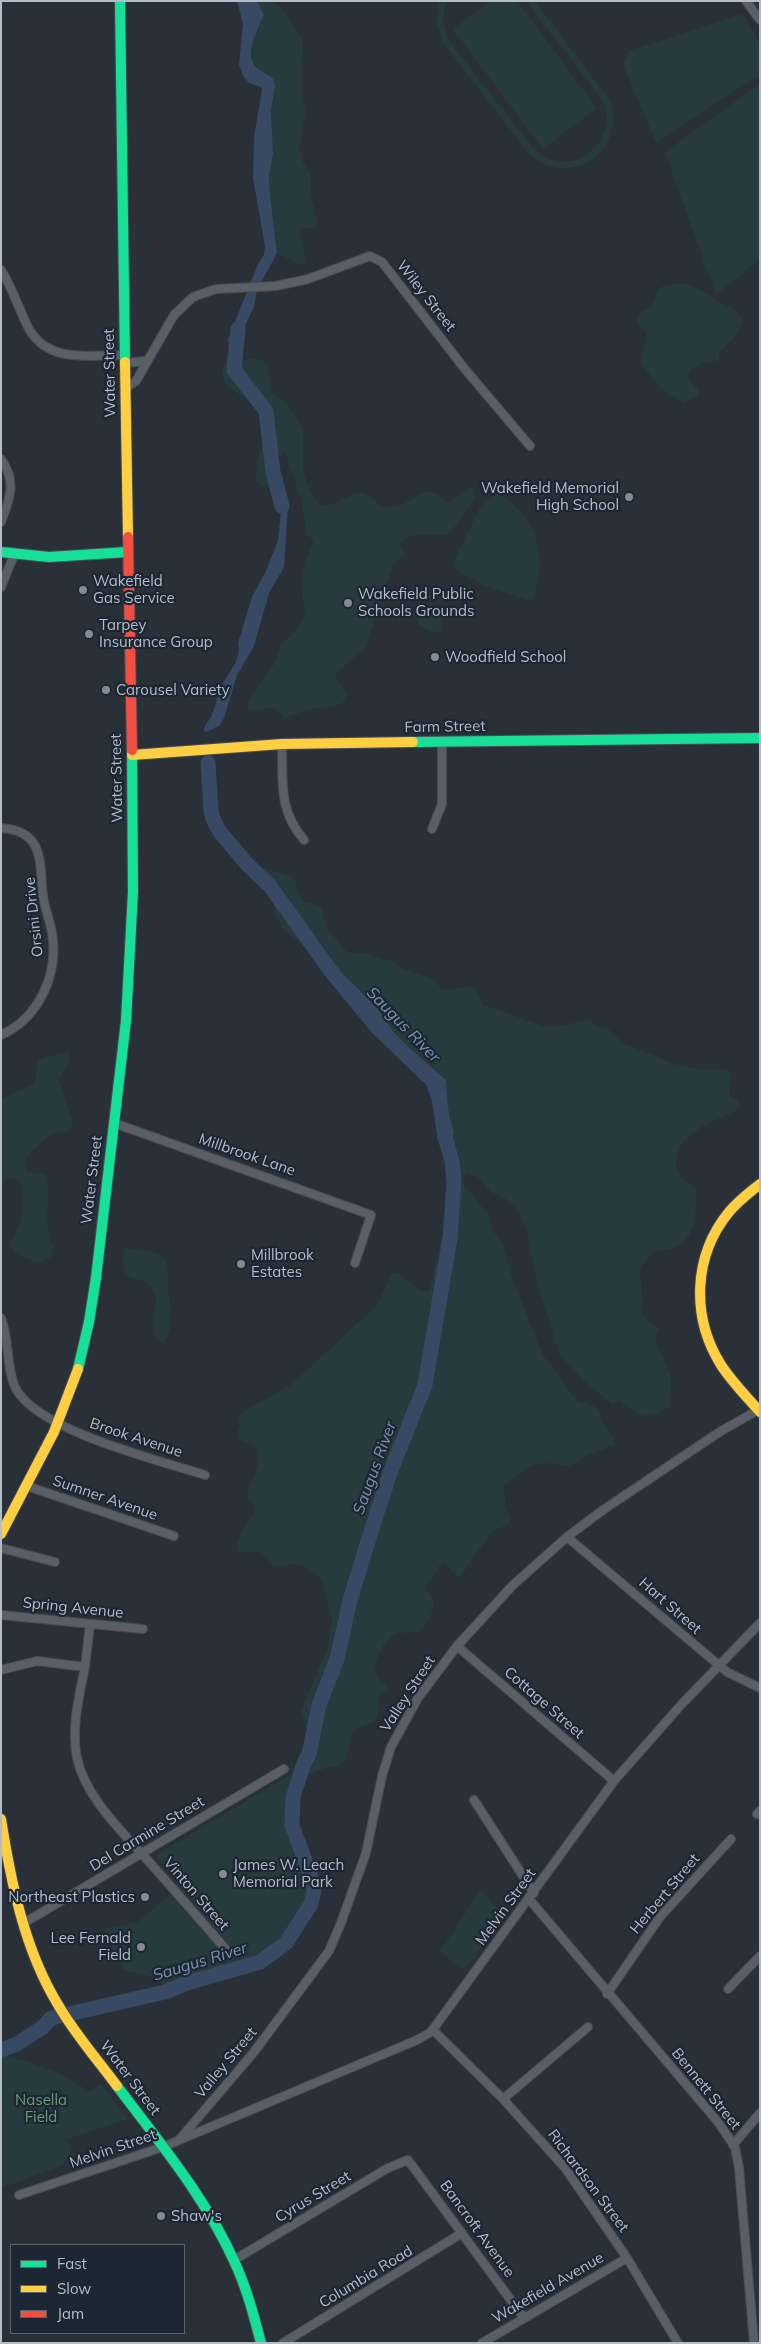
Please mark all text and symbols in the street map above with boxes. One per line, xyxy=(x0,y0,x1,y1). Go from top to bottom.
street label: Wiley Street xyxy=(393,257,459,335)
street label: Water Street xyxy=(100,328,120,418)
place label: Wakefield Memorial High School xyxy=(481,479,619,514)
marker: Wakefield Memorial High School xyxy=(623,491,635,503)
place label: Wakefield Gas Service xyxy=(93,572,175,607)
marker: Wakefield Gas Service xyxy=(77,584,89,596)
place label: Wakefield Public Schools Grounds xyxy=(358,585,474,620)
marker: Wakefield Public Schools Grounds xyxy=(342,597,354,609)
place label: Tarpey Insurance Group xyxy=(99,616,213,651)
marker: Tarpey Insurance Group xyxy=(83,628,95,640)
place label: Woodfield School xyxy=(445,648,566,666)
marker: Woodfield School xyxy=(429,651,441,663)
place label: Carousel Variety xyxy=(116,681,230,699)
marker: Carousel Variety xyxy=(100,684,112,696)
street label: Farm Street xyxy=(404,717,486,737)
street label: Water Street xyxy=(107,733,127,823)
street label: Orsini Drive xyxy=(21,876,47,958)
water label: Saugus River xyxy=(362,983,444,1067)
street label: Millbrook Lane xyxy=(196,1130,298,1180)
street label: Water Street xyxy=(78,1135,106,1225)
place label: Millbrook Estates xyxy=(251,1246,314,1281)
marker: Millbrook Estates xyxy=(235,1258,247,1270)
street label: Brook Avenue xyxy=(87,1415,185,1461)
water label: Saugus River xyxy=(349,1419,401,1517)
street label: Sumner Avenue xyxy=(50,1472,160,1524)
street label: Hart Street xyxy=(635,1574,705,1638)
street label: Spring Avenue xyxy=(22,1594,124,1622)
street label: Valley Street xyxy=(377,1653,439,1735)
street label: Cottage Street xyxy=(500,1663,588,1743)
street label: Del Carmine Street xyxy=(86,1793,208,1875)
street label: Herbert Street xyxy=(626,1850,704,1938)
street label: Vinton Street xyxy=(159,1854,233,1934)
place label: James W. Leach Memorial Park xyxy=(233,1856,344,1891)
street label: Melvin Street xyxy=(472,1865,540,1949)
marker: James W. Leach Memorial Park xyxy=(217,1868,229,1880)
place label: Northeast Plastics xyxy=(8,1888,135,1906)
marker: Northeast Plastics xyxy=(139,1891,151,1903)
place label: Lee Fernald Field xyxy=(51,1929,131,1964)
water label: Saugus River xyxy=(151,1939,249,1985)
marker: Lee Fernald Field xyxy=(135,1941,147,1953)
street label: Valley Street xyxy=(191,2024,261,2102)
street label: Water Street xyxy=(96,2037,164,2119)
street label: Bennett Street xyxy=(668,2045,744,2133)
park label: Nasella Field xyxy=(15,2091,67,2126)
street label: Melvin Street xyxy=(67,2126,159,2172)
street label: Richardson Street xyxy=(544,2126,632,2236)
street label: Cyrus Street xyxy=(272,2167,354,2227)
street label: Bancroft Avenue xyxy=(436,2177,518,2281)
place label: Shaw's xyxy=(171,2207,222,2225)
marker: Shaw's xyxy=(155,2210,167,2222)
street label: Columbia Road xyxy=(316,2242,416,2312)
legend xyxy=(10,2244,185,2334)
street label: Wakefield Avenue xyxy=(489,2249,607,2327)
text: Fast xyxy=(57,2254,87,2273)
text: Slow xyxy=(57,2279,91,2298)
text: Jam xyxy=(57,2304,84,2323)

